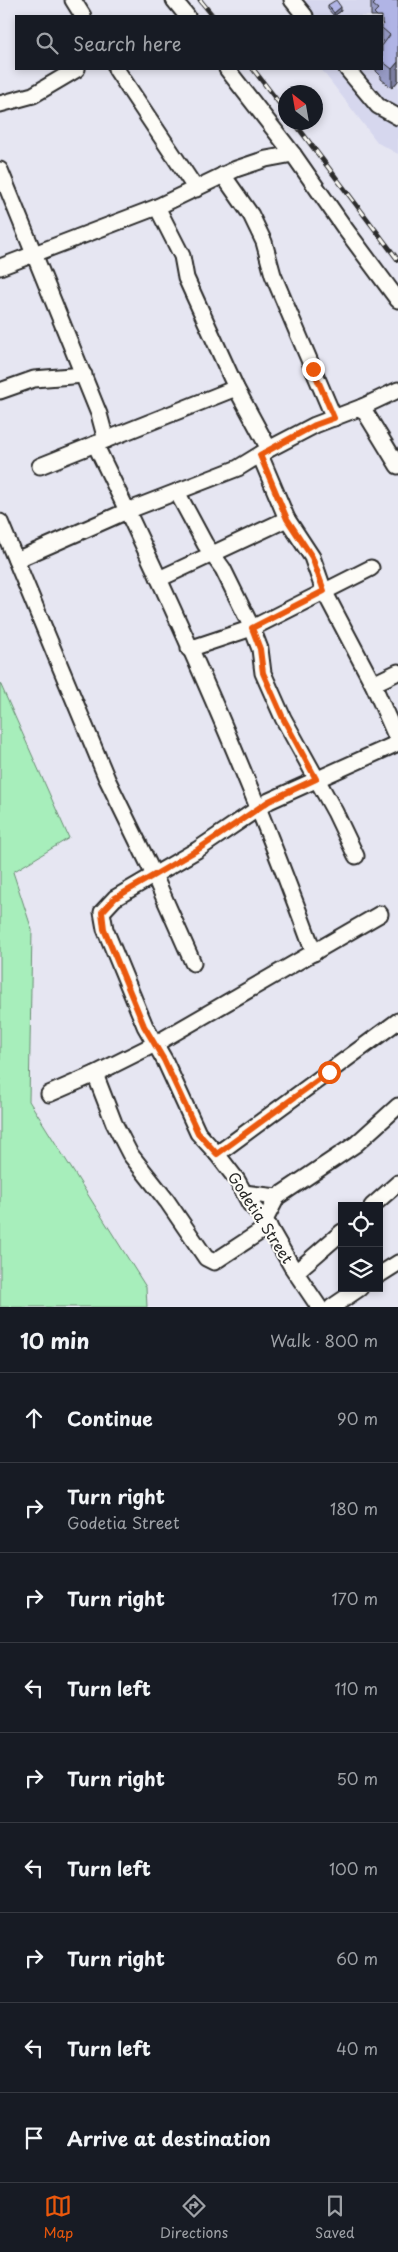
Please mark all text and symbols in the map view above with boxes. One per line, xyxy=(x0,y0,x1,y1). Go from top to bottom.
search box xyxy=(15,15,383,70)
icon: search xyxy=(33,29,61,57)
text: Search here xyxy=(73,29,182,57)
north arrow xyxy=(278,85,323,130)
route end xyxy=(302,358,325,381)
route start xyxy=(318,1061,341,1084)
street label: Godetia Street xyxy=(223,1167,300,1268)
map controls xyxy=(338,1202,383,1292)
button: locate xyxy=(338,1202,383,1247)
button: layers xyxy=(338,1247,383,1292)
text: 10 min xyxy=(20,1324,90,1356)
text: Walk · 800 m xyxy=(270,1328,378,1352)
icon: ahead xyxy=(20,1404,48,1432)
text: Continue xyxy=(67,1404,153,1432)
text: 90 m xyxy=(337,1406,378,1430)
text: Turn right xyxy=(67,1482,165,1510)
icon: right xyxy=(20,1494,48,1522)
text: 180 m xyxy=(330,1496,378,1520)
text: Godetia Street xyxy=(67,1510,180,1534)
icon: right xyxy=(20,1584,48,1612)
text: Turn right xyxy=(67,1584,165,1612)
text: 170 m xyxy=(332,1586,378,1610)
icon: left xyxy=(20,1674,48,1702)
text: Turn left xyxy=(67,1674,151,1702)
text: 110 m xyxy=(335,1676,378,1700)
icon: right xyxy=(20,1764,48,1792)
text: Turn right xyxy=(67,1764,165,1792)
text: 50 m xyxy=(337,1766,378,1790)
icon: left xyxy=(20,1854,48,1882)
text: Turn left xyxy=(67,1854,151,1882)
text: 100 m xyxy=(329,1856,378,1880)
icon: right xyxy=(20,1944,48,1972)
text: Turn right xyxy=(67,1944,165,1972)
text: 60 m xyxy=(336,1946,378,1970)
icon: left xyxy=(20,2034,48,2062)
text: Turn left xyxy=(67,2034,151,2062)
text: 40 m xyxy=(336,2036,378,2060)
icon: arrive xyxy=(20,2124,48,2152)
text: Arrive at destination xyxy=(67,2124,271,2152)
tab: Map xyxy=(43,2192,73,2243)
tab: Directions xyxy=(160,2192,228,2243)
tab: Saved xyxy=(315,2192,355,2243)

